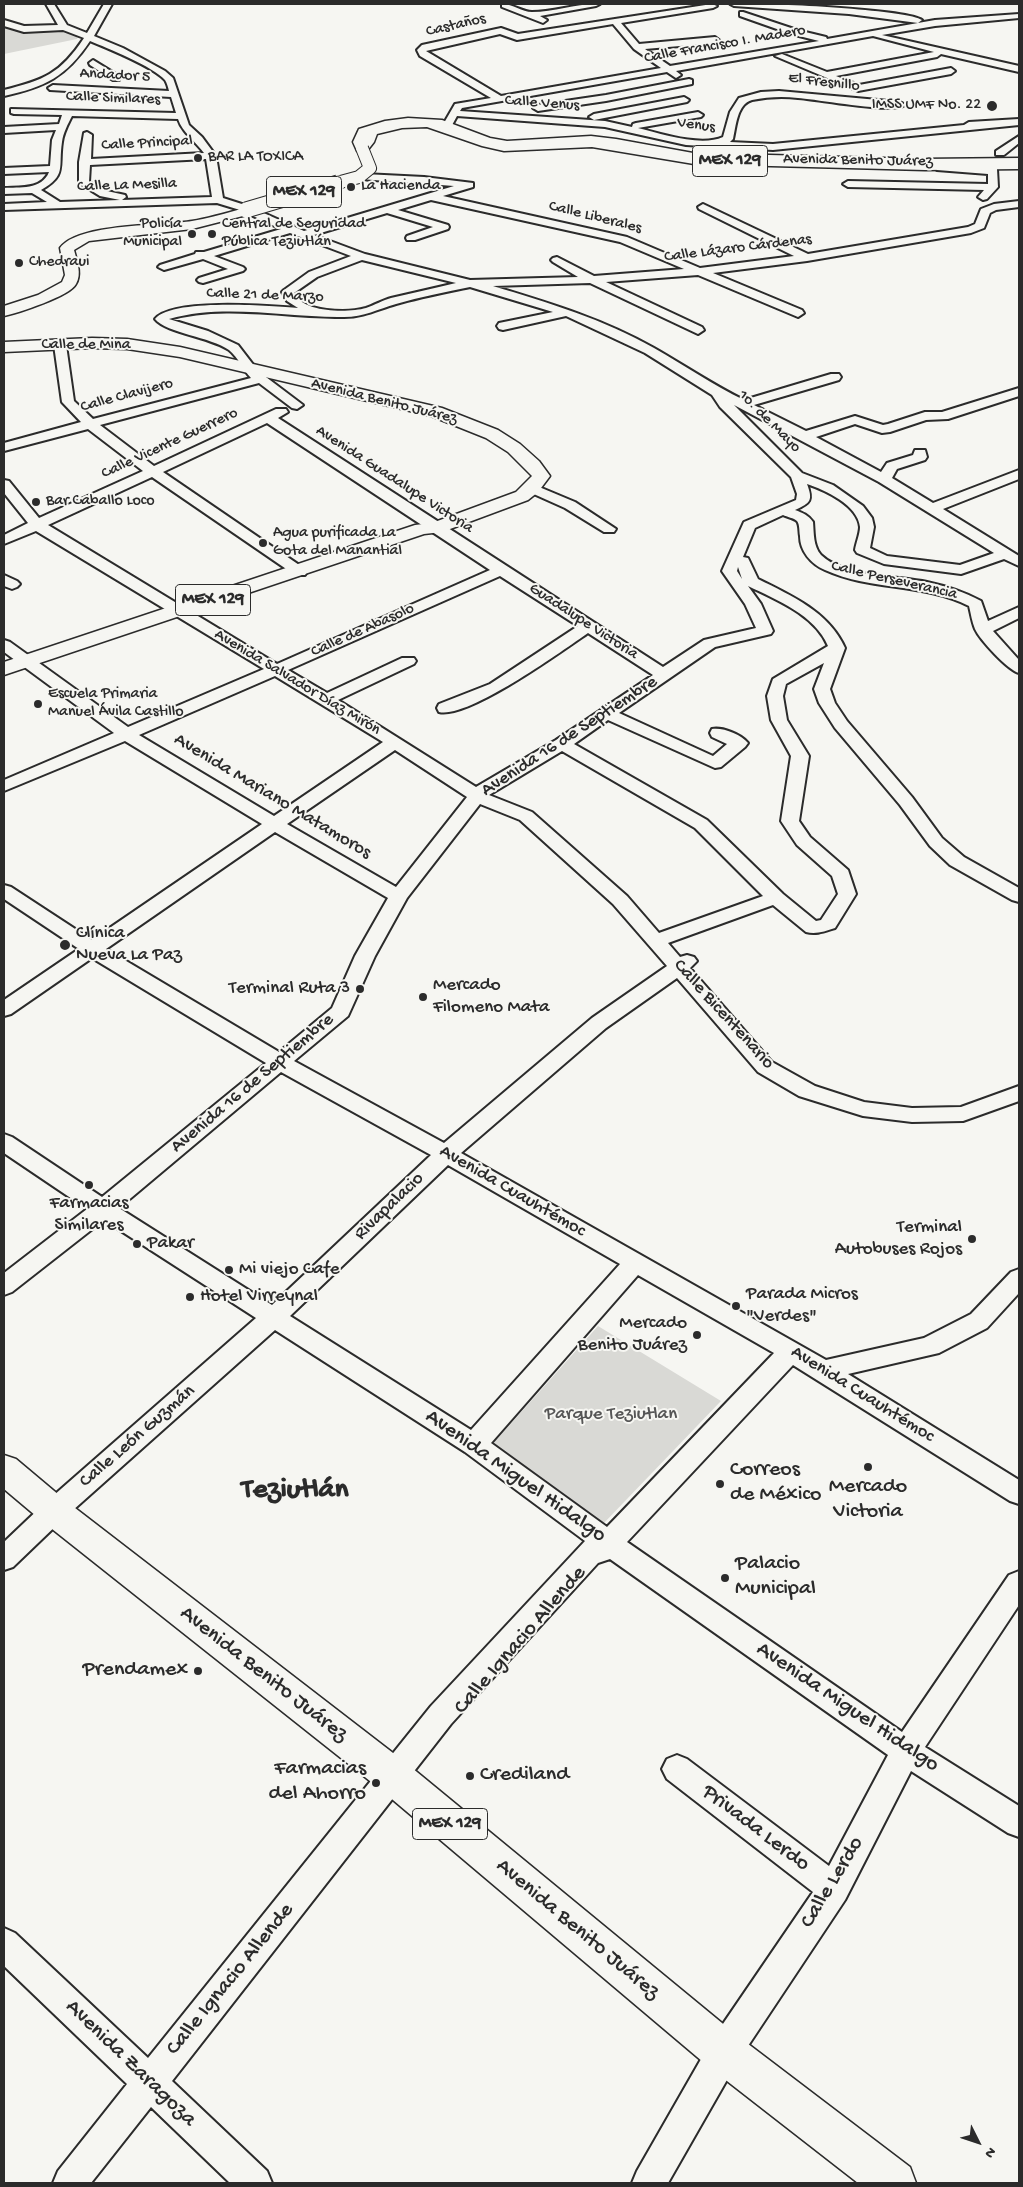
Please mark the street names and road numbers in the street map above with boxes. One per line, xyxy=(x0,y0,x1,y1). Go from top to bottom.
street label: Castaños xyxy=(424,10,488,42)
street label: Calle Francisco I. Madero xyxy=(643,21,807,69)
street label: Andador 5 xyxy=(79,65,151,87)
street label: El Fresnillo xyxy=(787,69,861,97)
street label: Calle Similares xyxy=(65,88,161,110)
street label: Calle Venus xyxy=(504,92,580,116)
street label: Venus xyxy=(676,114,716,138)
street label: Calle Principal xyxy=(101,132,193,156)
road number: MEX 129 xyxy=(692,146,768,177)
street label: Avenida Benito Juárez xyxy=(783,150,933,172)
street label: Calle La Mesilla xyxy=(77,175,177,197)
road number: MEX 129 xyxy=(266,176,342,208)
street label: Calle Liberales xyxy=(547,197,643,239)
street label: Calle Lázaro Cárdenas xyxy=(663,230,813,268)
street label: Calle 21 de Marzo xyxy=(206,284,324,308)
street label: Calle de Mina xyxy=(41,336,131,356)
street label: Calle Clavijero xyxy=(79,374,175,418)
street label: Avenida Benito Juárez xyxy=(309,375,459,429)
street label: 1o. de Mayo xyxy=(734,387,804,457)
street label: Calle Vicente Guerrero xyxy=(99,404,241,484)
street label: Avenida Guadalupe Victoria xyxy=(312,422,476,538)
street label: Calle Perseverancia xyxy=(829,557,959,605)
street label: Guadalupe Victoria xyxy=(525,580,641,664)
road number: MEX 129 xyxy=(176,584,250,616)
street label: Calle de Abasolo xyxy=(308,600,418,662)
street label: Avenida Salvador Díaz Mirón xyxy=(210,626,384,740)
street label: Avenida 16 de Septiembre xyxy=(478,671,662,803)
street label: Avenida Mariano Matamoros xyxy=(169,729,375,865)
street label: Calle Bicentenario xyxy=(668,955,778,1075)
street label: Avenida 16 de Septiembre xyxy=(167,1009,339,1159)
street label: Avenida Cuauhtémoc xyxy=(435,1141,589,1243)
street label: Rivapalacio xyxy=(350,1168,430,1246)
street label: Avenida Cuauhtémoc xyxy=(786,1342,938,1448)
street label: Calle León Guzmán xyxy=(75,1380,201,1494)
street label: Avenida Miguel Hidalgo xyxy=(419,1405,611,1549)
street label: Calle Ignacio Allende xyxy=(449,1561,593,1721)
street label: Avenida Benito Juárez xyxy=(174,1601,352,1749)
street label: Avenida Miguel Hidalgo xyxy=(750,1637,944,1779)
street label: Privada Lerdo xyxy=(696,1780,814,1878)
road number: MEX 129 xyxy=(412,1808,488,1840)
street label: Calle Lerdo xyxy=(795,1833,871,1933)
street label: Avenida Benito Juárez xyxy=(490,1854,664,2006)
street label: Calle Ignacio Allende xyxy=(161,1898,301,2062)
street label: Avenida Zaragoza xyxy=(59,1995,201,2133)

